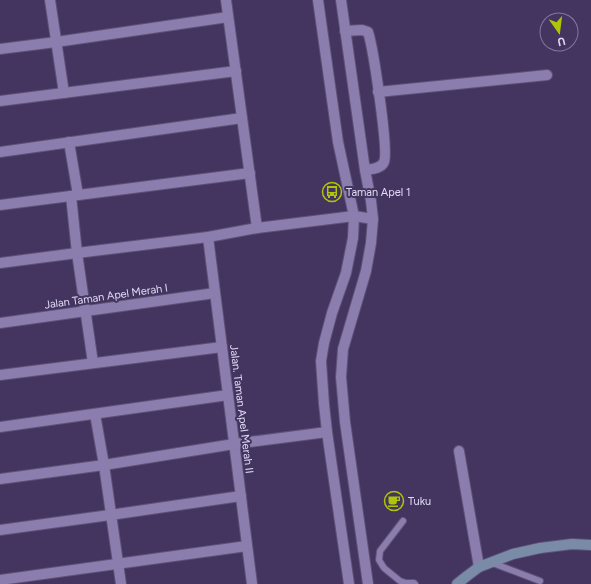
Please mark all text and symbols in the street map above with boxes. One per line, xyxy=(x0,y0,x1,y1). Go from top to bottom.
north arrow xyxy=(539,12,579,52)
text: U xyxy=(556,34,567,49)
bus stop icon: Taman Apel 1 xyxy=(321,181,343,203)
place label: Taman Apel 1 xyxy=(346,186,410,199)
street label: Jalan Taman Apel Merah I xyxy=(43,281,169,312)
street label: Jalan. Taman Apel Merah II xyxy=(227,344,256,474)
cafe icon: Tuku xyxy=(383,490,405,512)
place label: Tuku xyxy=(408,495,431,508)

